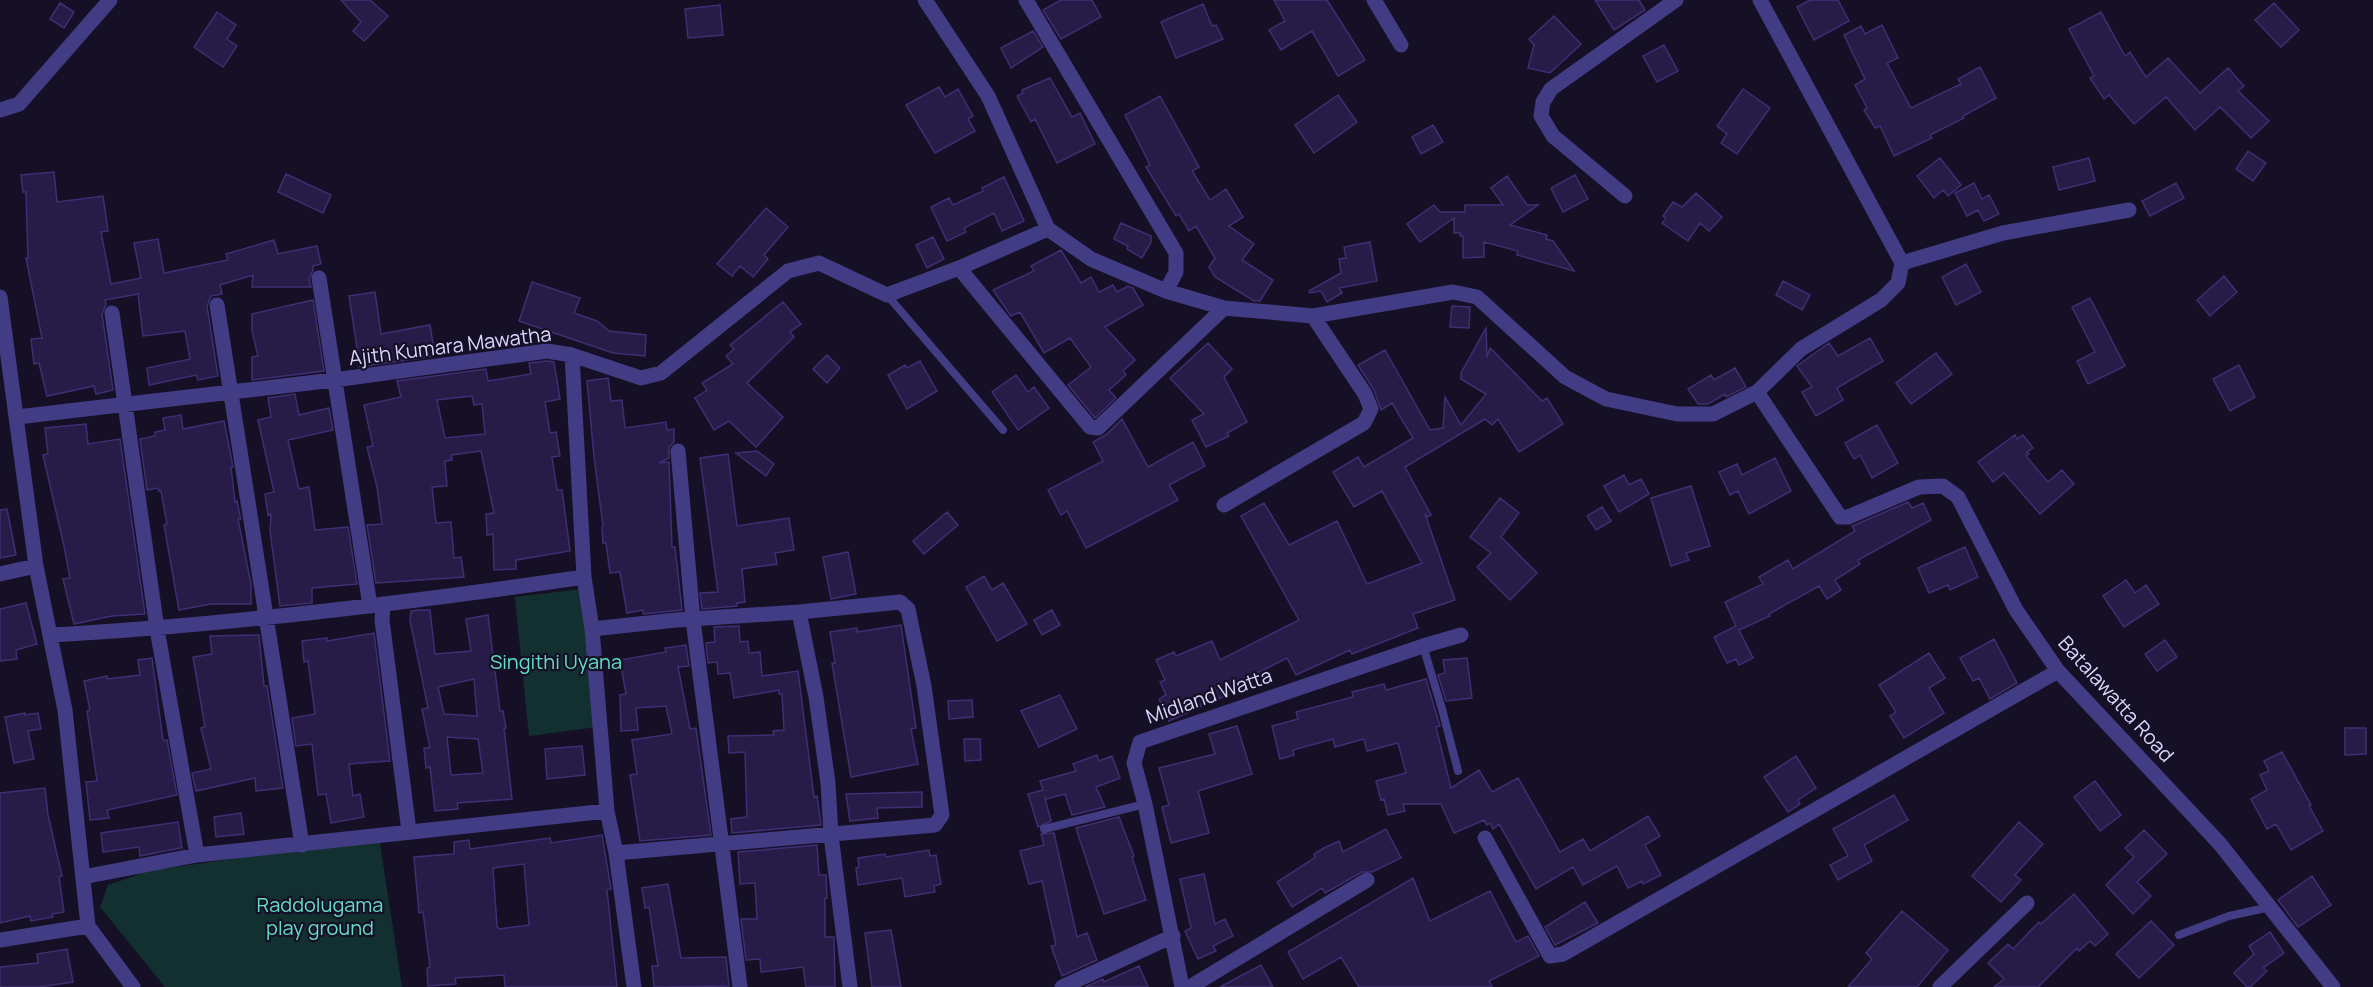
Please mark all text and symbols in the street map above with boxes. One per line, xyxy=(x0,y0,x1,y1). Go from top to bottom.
street label: Ajith Kumara Mawatha xyxy=(347,320,553,371)
street label: Batalawatta Road xyxy=(2052,630,2180,768)
park label: Singithi Uyana xyxy=(490,648,622,675)
street label: Midland Watta xyxy=(1142,661,1275,730)
park label: Raddolugama play ground xyxy=(257,891,383,941)

